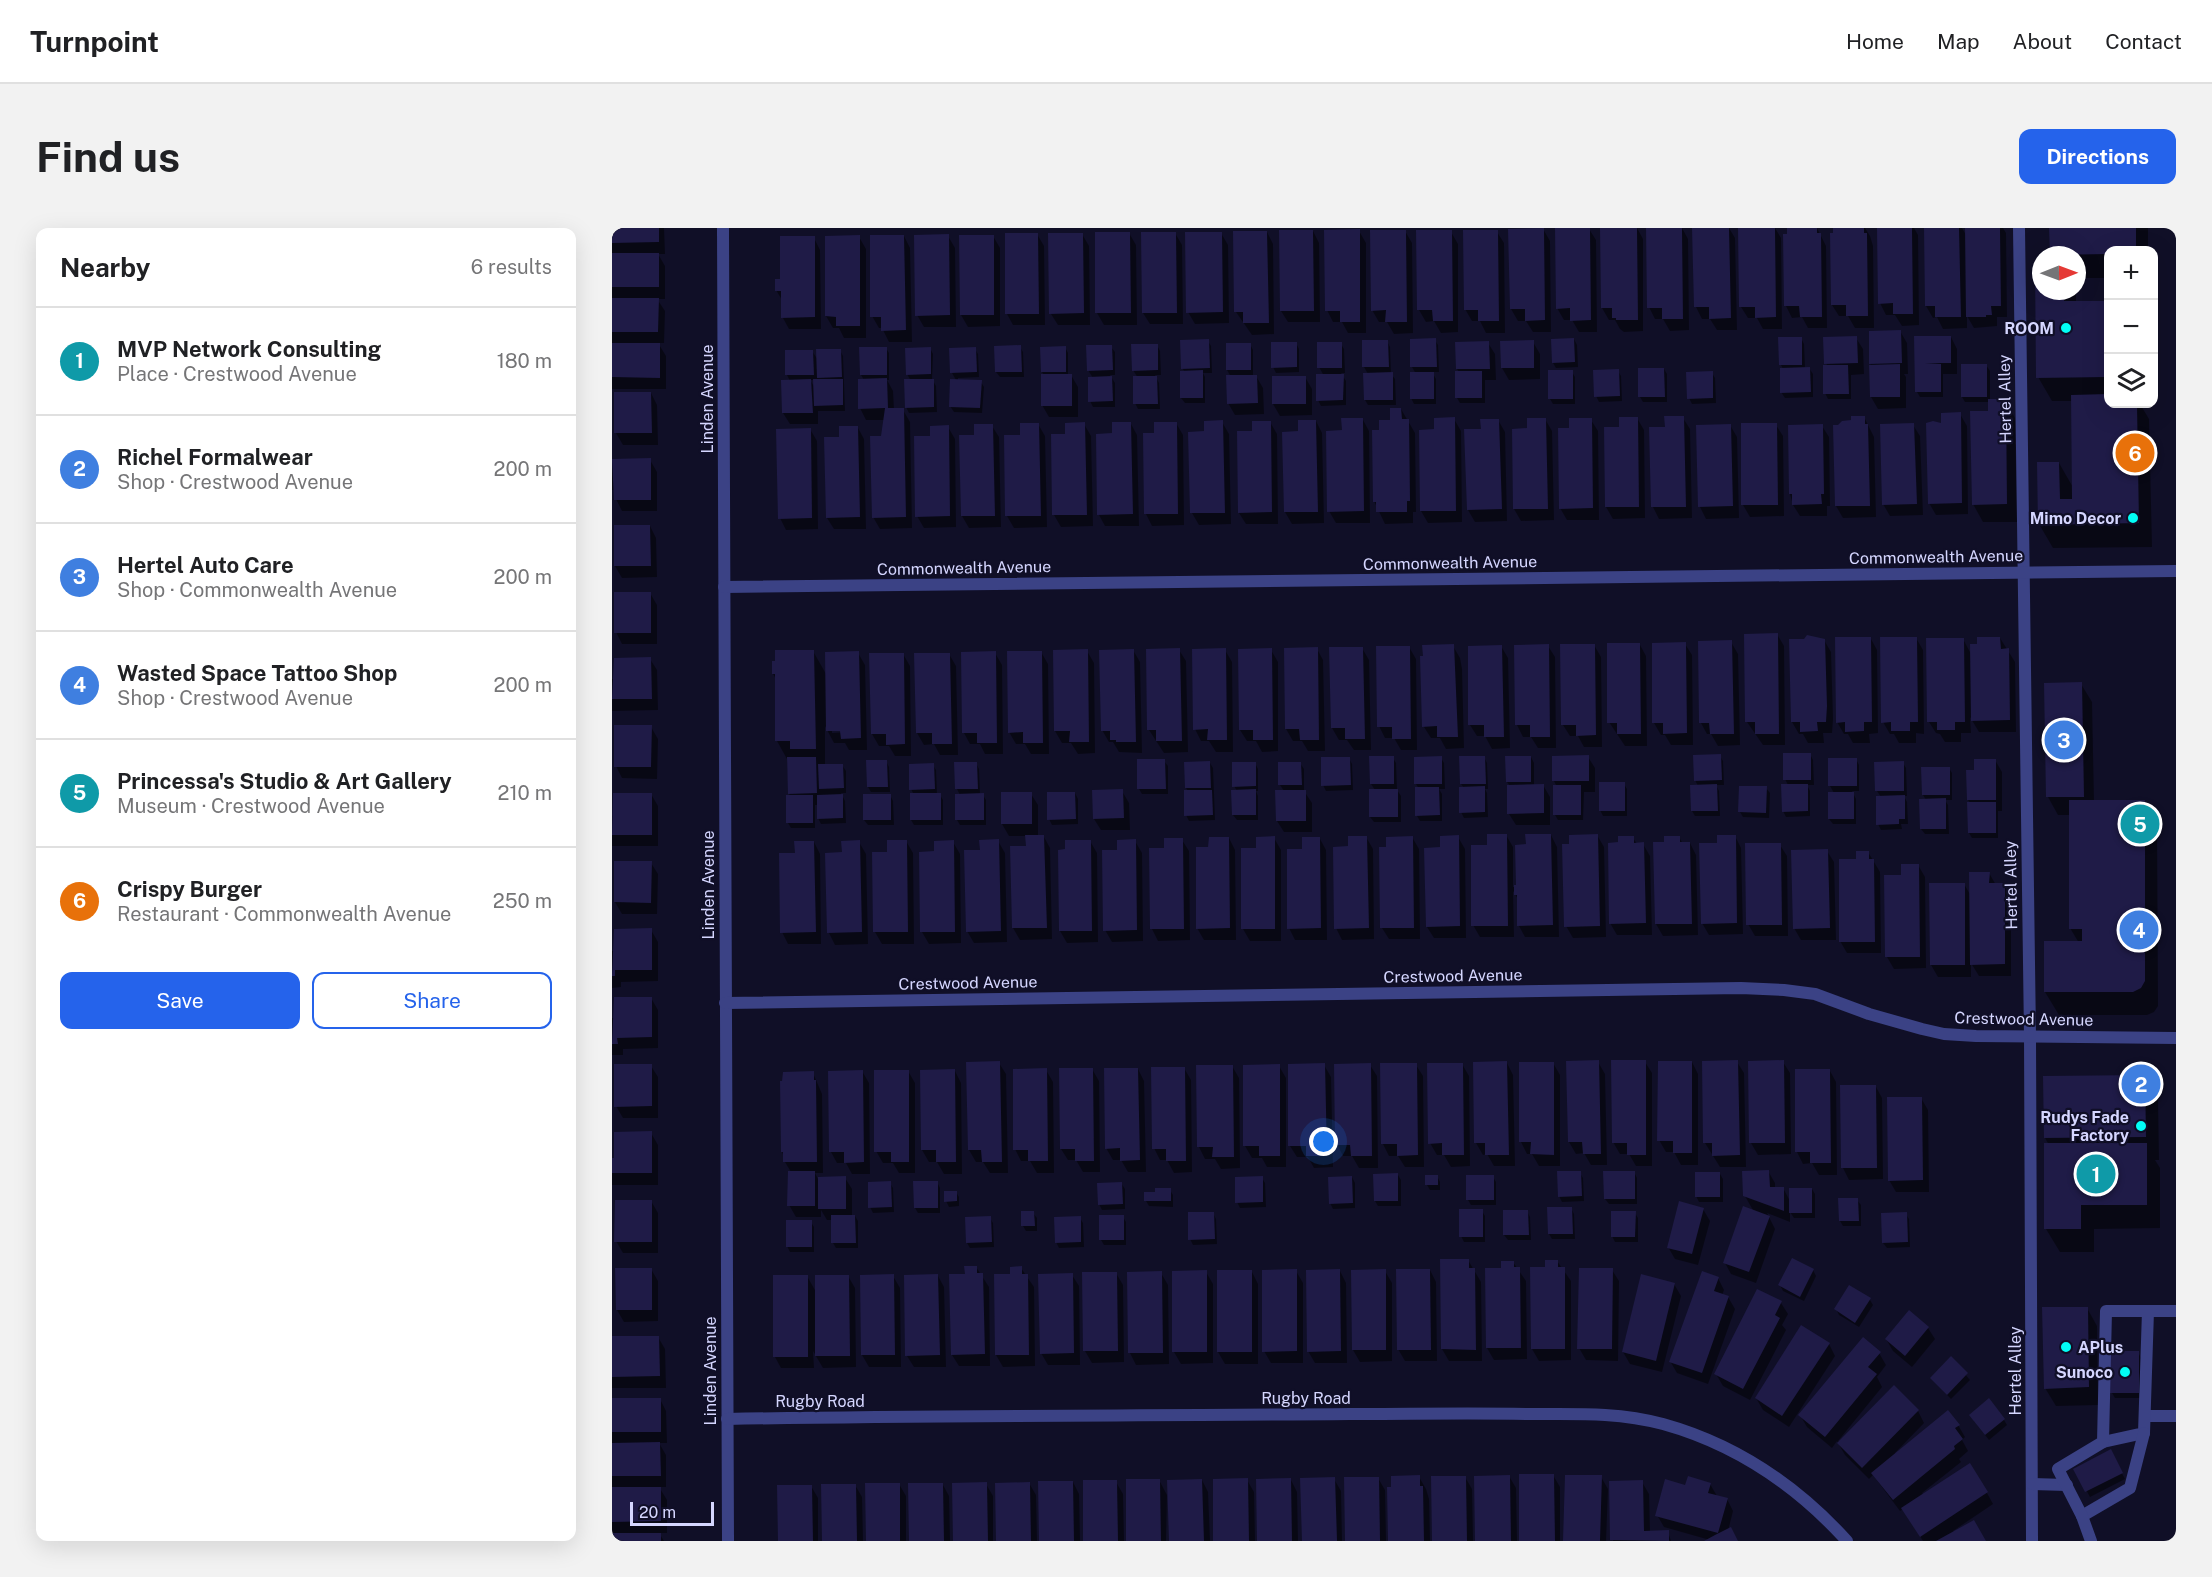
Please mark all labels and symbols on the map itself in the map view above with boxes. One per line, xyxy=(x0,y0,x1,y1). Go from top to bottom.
north arrow xyxy=(2032,246,2086,300)
place label: ROOM xyxy=(2004,319,2054,338)
marker: ROOM xyxy=(2059,321,2073,335)
street label: Linden Avenue xyxy=(698,344,717,454)
street label: Hertel Alley xyxy=(1995,354,2015,444)
pin: 6 xyxy=(2116,430,2155,476)
place label: Mimo Decor xyxy=(2030,509,2121,528)
marker: Mimo Decor xyxy=(2126,511,2140,525)
street label: Commonwealth Avenue xyxy=(1849,546,2023,568)
street label: Commonwealth Avenue xyxy=(1363,552,1537,574)
street label: Commonwealth Avenue xyxy=(877,557,1051,579)
pin: 3 xyxy=(2044,718,2084,762)
pin: 5 xyxy=(2120,802,2159,846)
street label: Linden Avenue xyxy=(699,830,718,940)
street label: Hertel Alley xyxy=(2001,840,2021,930)
pin: 4 xyxy=(2120,908,2158,952)
street label: Crestwood Avenue xyxy=(1383,965,1523,987)
street label: Crestwood Avenue xyxy=(898,972,1038,994)
street label: Crestwood Avenue xyxy=(1954,1008,2094,1030)
pin: 2 xyxy=(2122,1062,2161,1106)
place label: Rudys Fade Factory xyxy=(2040,1108,2129,1145)
marker: Rudys Fade Factory xyxy=(2134,1119,2148,1133)
your location xyxy=(1309,1127,1338,1156)
pin: 1 xyxy=(2076,1152,2116,1196)
street label: Linden Avenue xyxy=(701,1316,720,1426)
street label: Hertel Alley xyxy=(2006,1326,2025,1415)
place label: APlus xyxy=(2078,1338,2123,1357)
marker: APlus xyxy=(2059,1340,2073,1354)
place label: Sunoco xyxy=(2056,1363,2113,1382)
marker: Sunoco xyxy=(2118,1365,2132,1379)
street label: Rugby Road xyxy=(1261,1389,1351,1408)
street label: Rugby Road xyxy=(775,1392,865,1411)
scale bar xyxy=(630,1499,714,1526)

